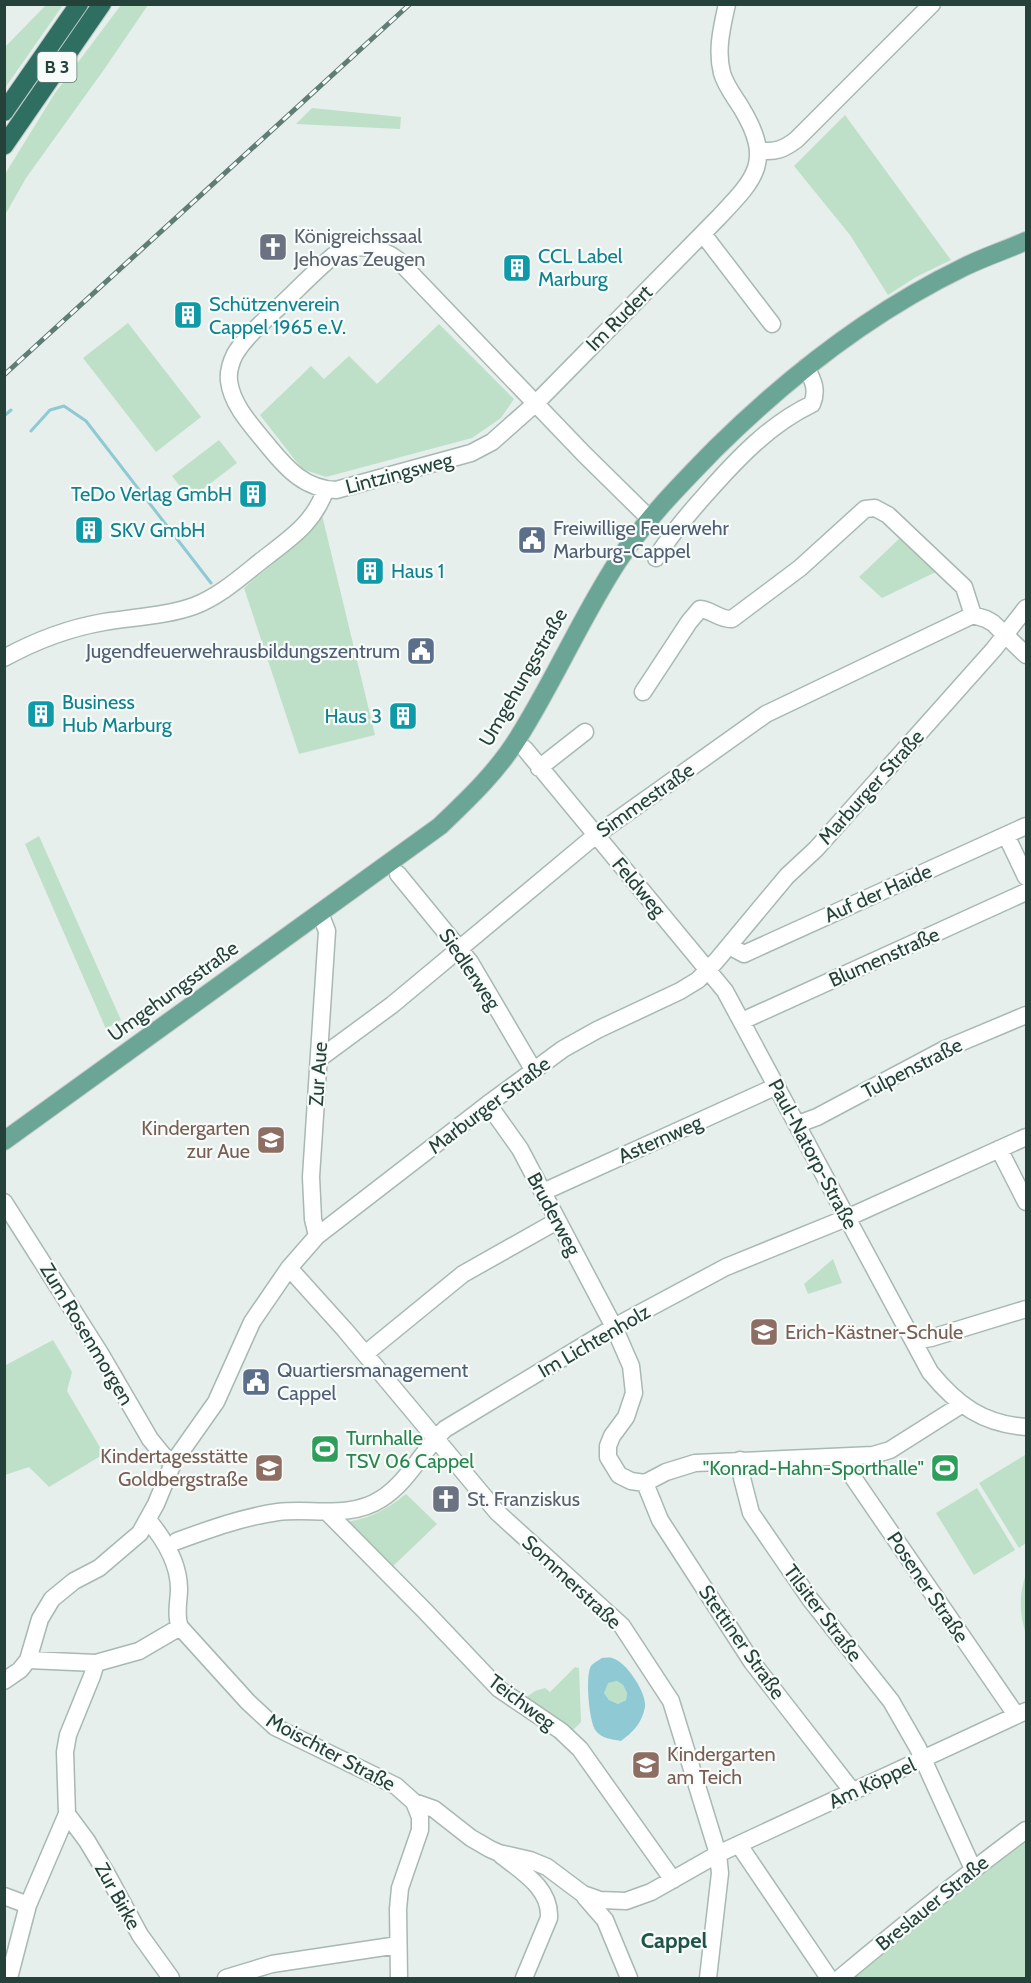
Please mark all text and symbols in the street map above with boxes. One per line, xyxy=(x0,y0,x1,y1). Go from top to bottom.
road number: B 3 xyxy=(38,52,76,82)
place label: Königreichssaal Jehovas Zeugen xyxy=(293,224,425,271)
church icon: Königreichssaal Jehovas Zeugen xyxy=(257,231,289,263)
place label: CCL Label Marburg xyxy=(538,244,623,291)
building icon: CCL Label Marburg xyxy=(501,252,533,284)
street label: Im Rudert xyxy=(581,280,657,356)
place label: Schützenverein Cappel 1965 e.V. xyxy=(209,292,346,339)
building icon: Schützenverein Cappel 1965 e.V. xyxy=(172,299,204,331)
street label: Lintzingsweg xyxy=(343,447,456,499)
building icon: TeDo Verlag GmbH xyxy=(237,478,269,510)
place label: TeDo Verlag GmbH xyxy=(71,482,232,506)
building icon: SKV GmbH xyxy=(73,514,105,546)
place label: Freiwillige Feuerwehr Marburg-Cappel xyxy=(553,516,730,563)
place label: SKV GmbH xyxy=(110,518,205,542)
public building icon: Freiwillige Feuerwehr Marburg-Cappel xyxy=(516,524,548,556)
building icon: Haus 1 xyxy=(354,555,386,587)
place label: Haus 1 xyxy=(391,559,444,583)
street label: Umgehungsstraße xyxy=(474,604,572,750)
public building icon: Jugendfeuerwehrausbildungszentrum xyxy=(405,635,437,667)
place label: Jugendfeuerwehrausbildungszentrum xyxy=(85,639,400,663)
place label: Business Hub Marburg xyxy=(62,690,173,737)
building icon: Business Hub Marburg xyxy=(25,698,57,730)
building icon: Haus 3 xyxy=(387,700,419,732)
place label: Haus 3 xyxy=(324,704,382,728)
street label: Marburger Straße xyxy=(813,725,929,849)
street label: Simmestraße xyxy=(592,758,698,842)
street label: Feldweg xyxy=(607,852,671,922)
street label: Auf der Haide xyxy=(821,859,935,927)
street label: Blumenstraße xyxy=(825,922,943,992)
street label: Siedlerweg xyxy=(434,924,507,1015)
street label: Umgehungsstraße xyxy=(103,936,243,1046)
street label: Tulpenstraße xyxy=(858,1033,966,1103)
street label: Zur Aue xyxy=(304,1041,332,1107)
street label: Marburger Straße xyxy=(423,1051,555,1159)
street label: Paul-Natorp-Straße xyxy=(763,1075,863,1233)
street label: Asternweg xyxy=(614,1109,707,1168)
place label: Kindergarten zur Aue xyxy=(141,1116,250,1163)
school or university icon: Kindergarten zur Aue xyxy=(255,1124,287,1156)
street label: Bruderweg xyxy=(522,1168,586,1261)
street label: Zum Rosenmorgen xyxy=(35,1259,139,1409)
street label: Im Lichtenholz xyxy=(534,1299,654,1383)
school or university icon: Erich-Kästner-Schule xyxy=(748,1316,780,1348)
place label: Erich-Kästner-Schule xyxy=(785,1320,963,1344)
place label: Quartiersmanagement Cappel xyxy=(277,1358,468,1405)
public building icon: Quartiersmanagement Cappel xyxy=(240,1366,272,1398)
place label: Turnhalle TSV 06 Cappel xyxy=(346,1426,474,1473)
sports icon: Turnhalle TSV 06 Cappel xyxy=(309,1433,341,1465)
place label: Kindertagesstätte Goldbergstraße xyxy=(100,1444,248,1491)
school or university icon: Kindertagesstätte Goldbergstraße xyxy=(253,1452,285,1484)
sports icon: "Konrad-Hahn-Sporthalle" xyxy=(929,1452,961,1484)
place label: "Konrad-Hahn-Sporthalle" xyxy=(703,1456,924,1480)
church icon: St. Franziskus xyxy=(430,1483,462,1515)
place label: St. Franziskus xyxy=(467,1487,580,1511)
street label: Posener Straße xyxy=(882,1527,974,1647)
street label: Sommerstraße xyxy=(517,1530,627,1634)
street label: Tilsiter Straße xyxy=(779,1560,867,1666)
street label: Stettiner Straße xyxy=(694,1580,790,1704)
street label: Teichweg xyxy=(484,1669,561,1736)
street label: Moischter Straße xyxy=(262,1708,400,1796)
place label: Kindergarten am Teich xyxy=(667,1742,776,1789)
school or university icon: Kindergarten am Teich xyxy=(630,1749,662,1781)
street label: Am Köppel xyxy=(825,1752,920,1814)
street label: Breslauer Straße xyxy=(871,1850,993,1956)
street label: Zur Birke xyxy=(90,1858,146,1934)
district label: Cappel xyxy=(641,1927,708,1954)

